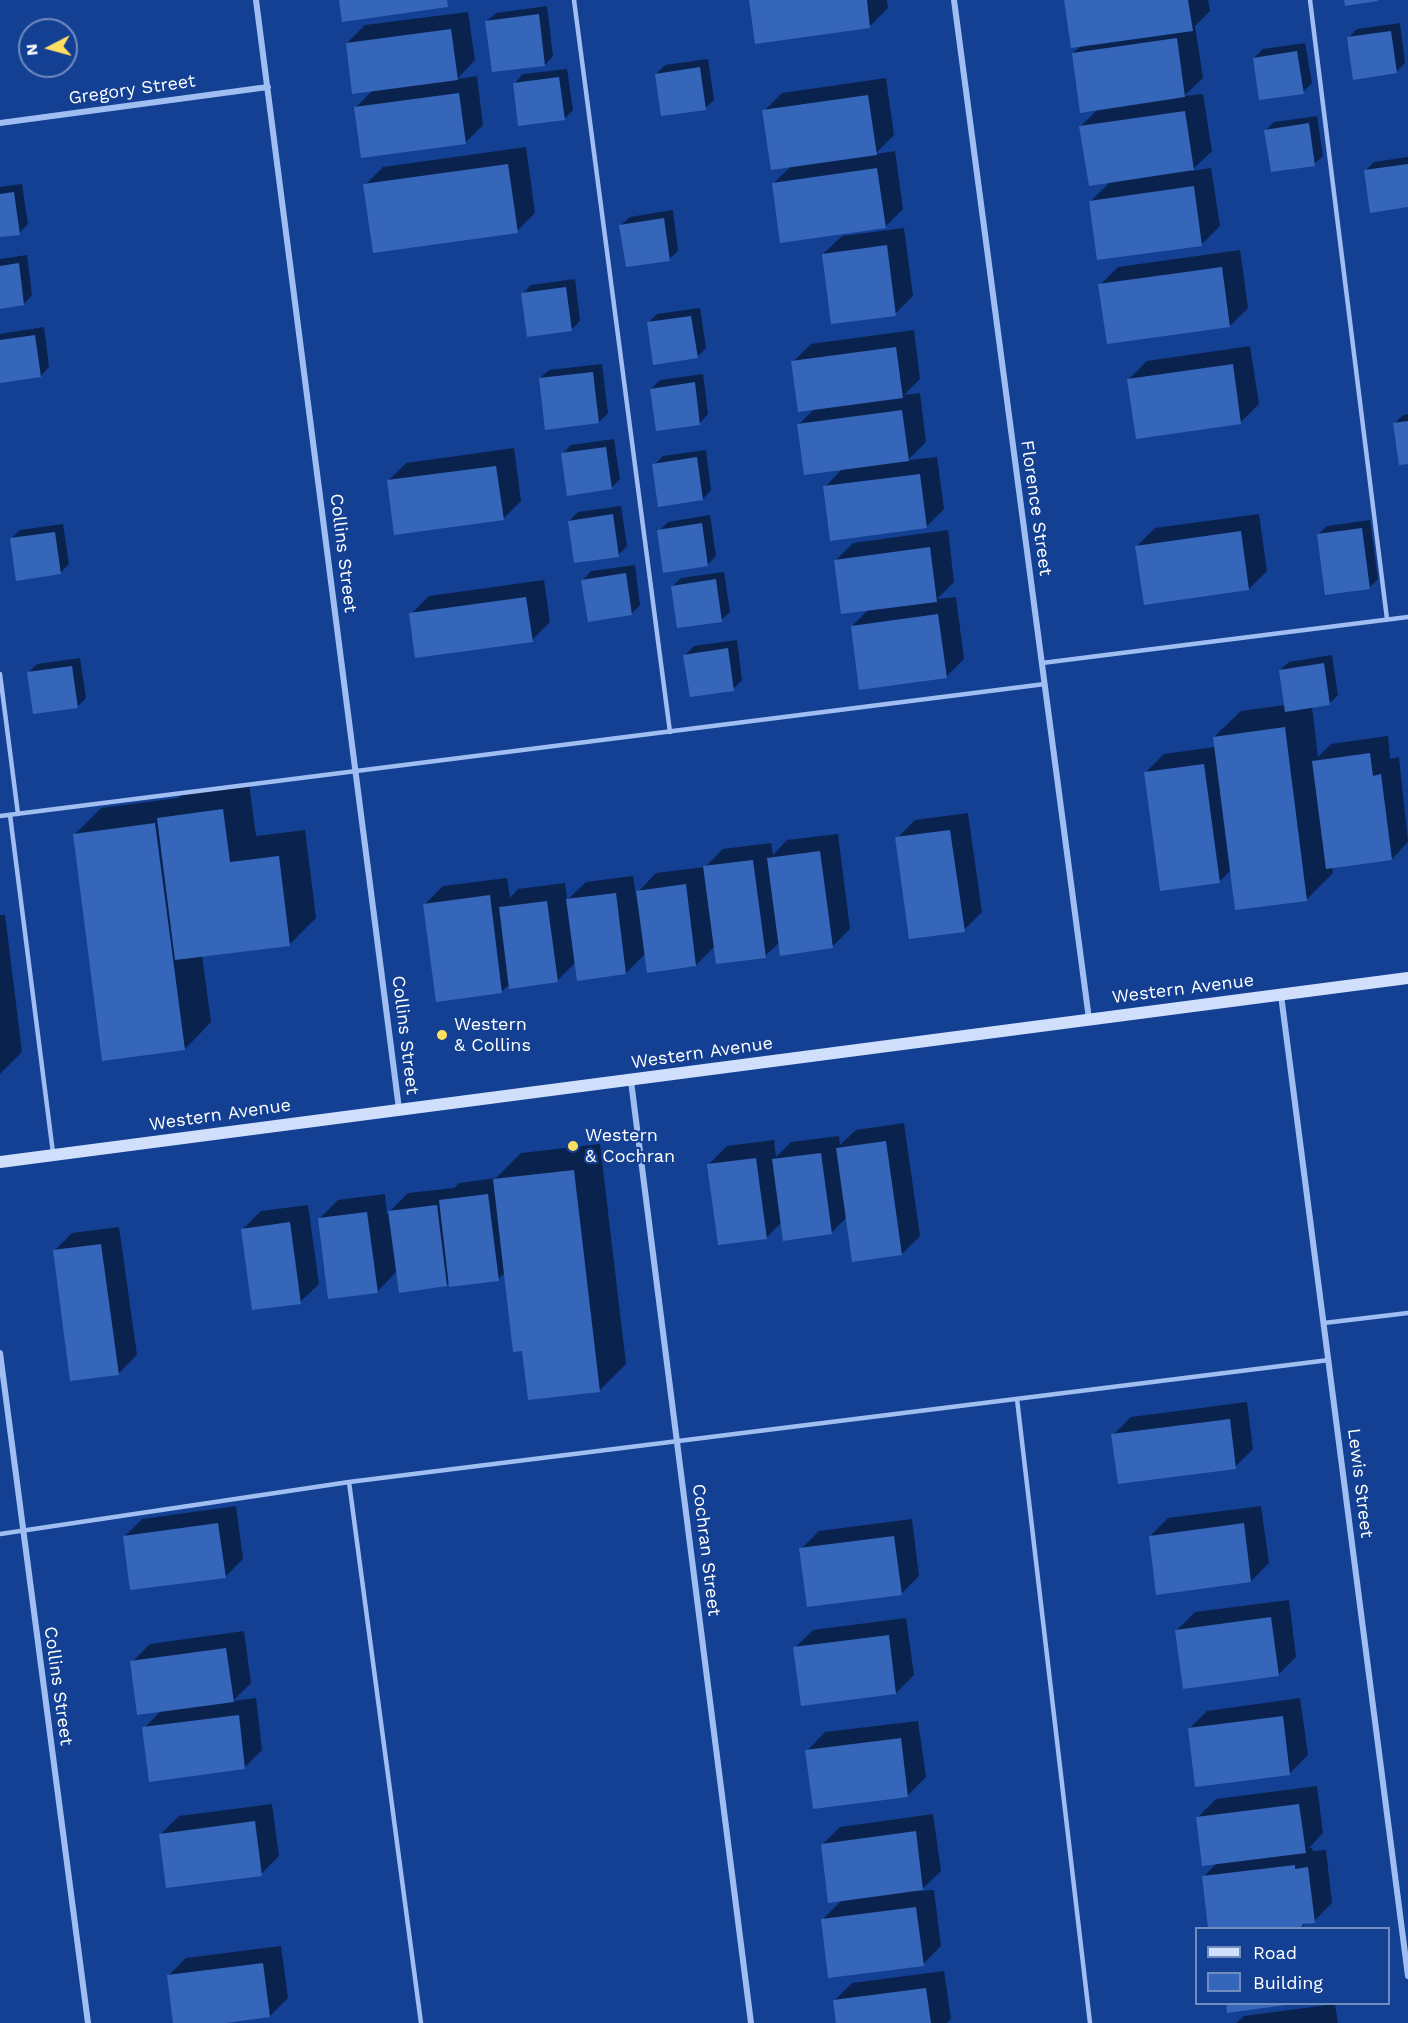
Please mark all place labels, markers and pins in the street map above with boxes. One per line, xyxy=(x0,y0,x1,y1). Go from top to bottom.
place label: Western & Collins xyxy=(454,1014,531,1056)
marker: Western & Collins xyxy=(435,1028,449,1042)
place label: Western & Cochran xyxy=(585,1125,675,1168)
marker: Western & Cochran xyxy=(566,1139,580,1153)

